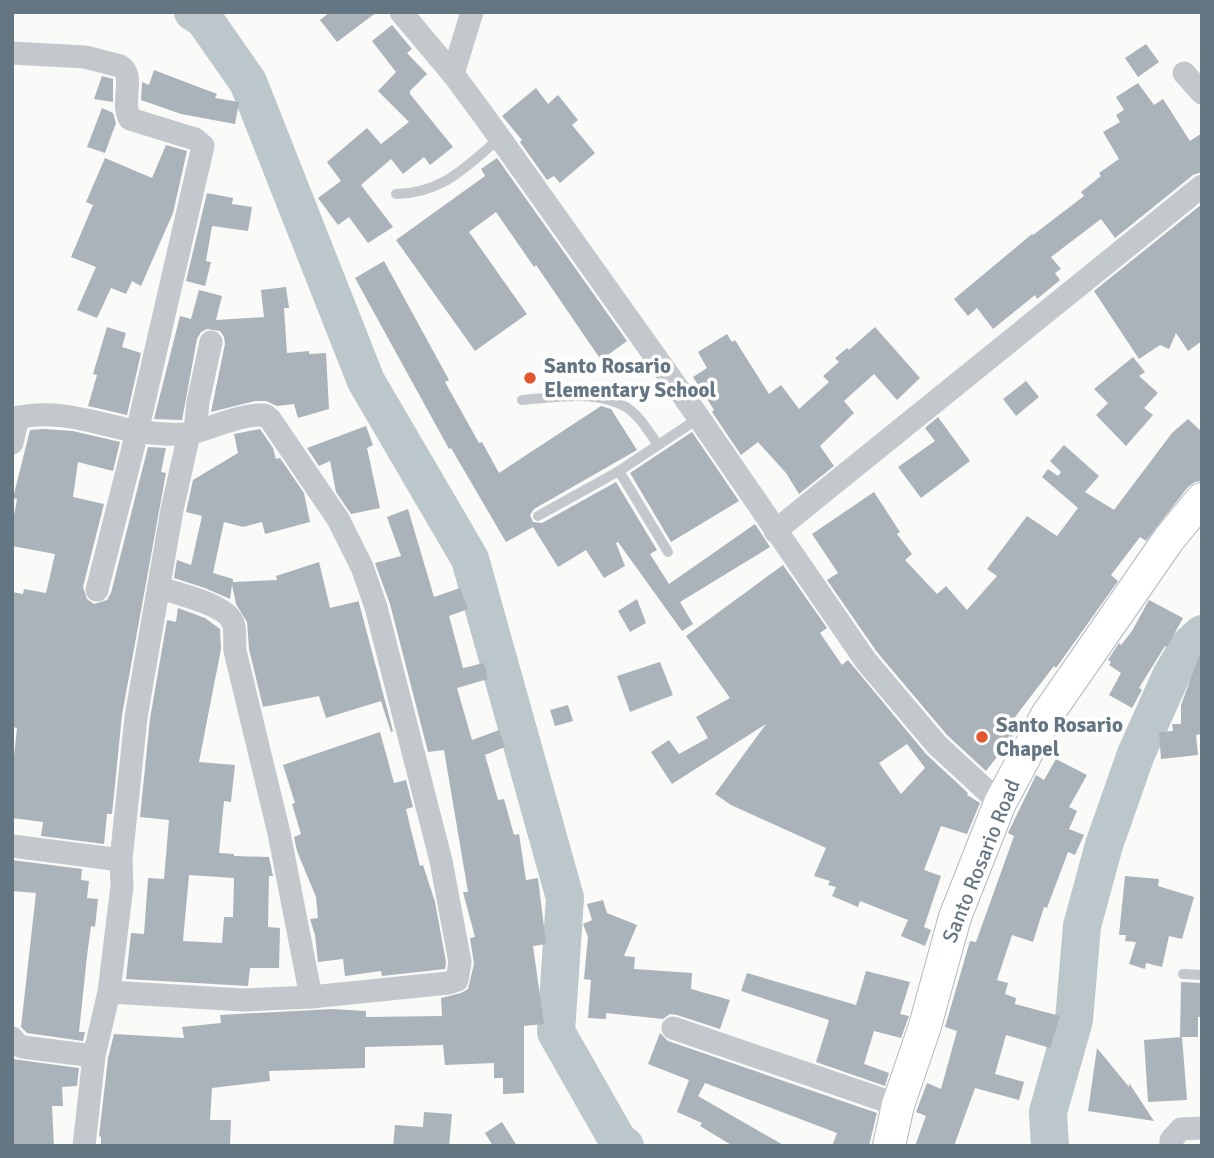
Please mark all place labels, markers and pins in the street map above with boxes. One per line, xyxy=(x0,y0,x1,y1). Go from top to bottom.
place label: Santo Rosario Elementary School xyxy=(544,353,716,403)
marker: Santo Rosario Elementary School xyxy=(522,370,538,386)
place label: Santo Rosario Chapel xyxy=(996,712,1123,762)
marker: Santo Rosario Chapel xyxy=(974,729,990,745)

